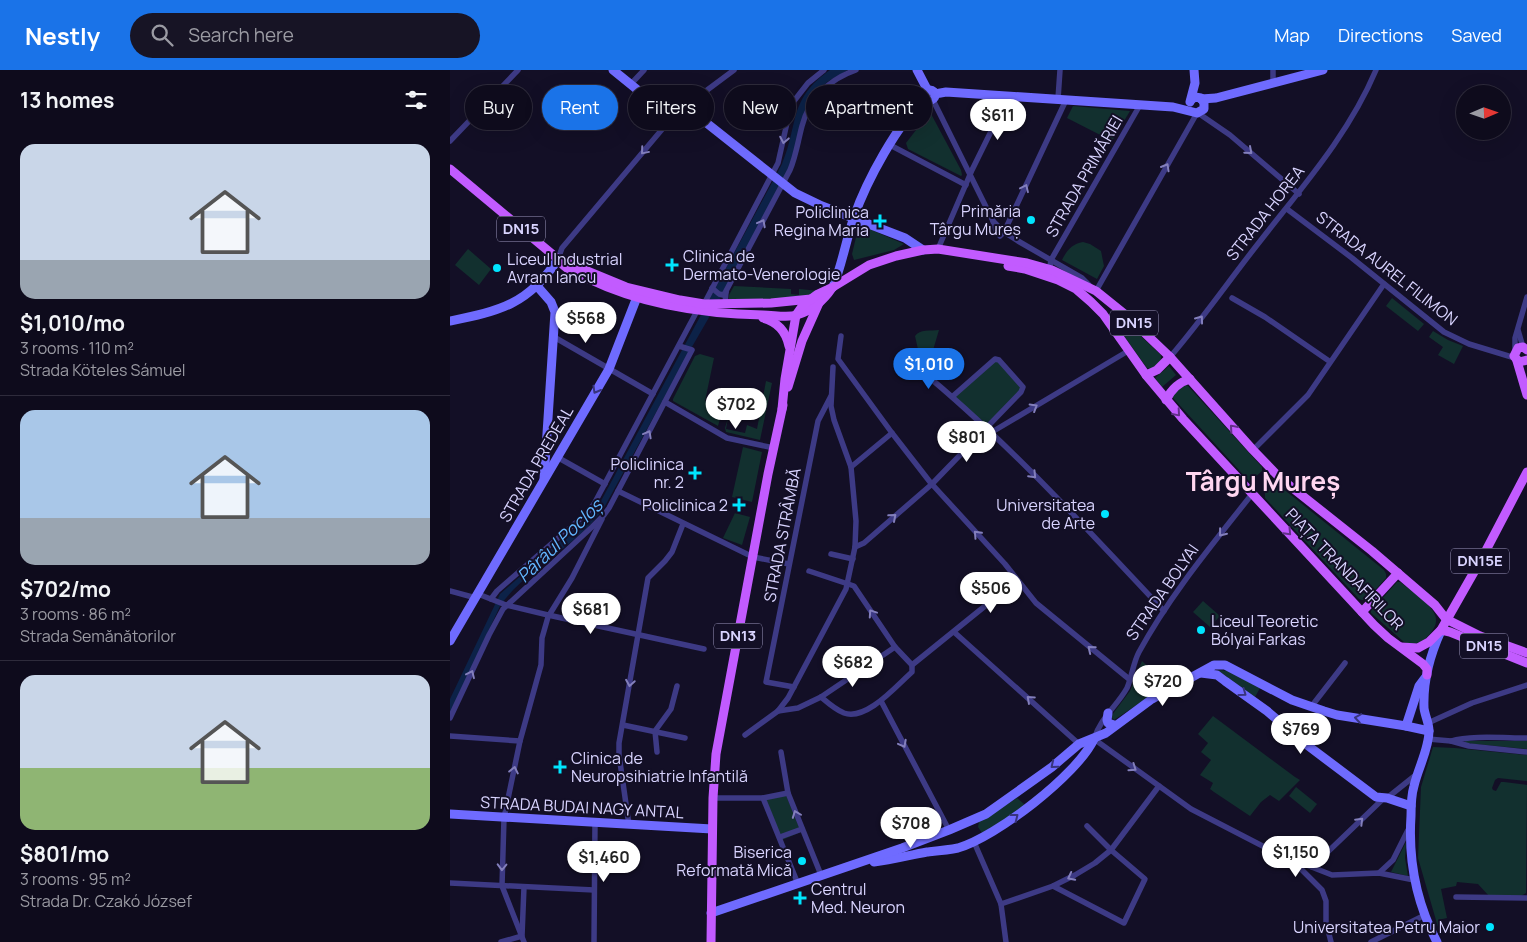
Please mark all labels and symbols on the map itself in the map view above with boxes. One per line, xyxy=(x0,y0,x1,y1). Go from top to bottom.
north arrow xyxy=(1456,85,1511,140)
pin: $611 xyxy=(968,98,1028,141)
street label: STRADA PRIMĂRIEI xyxy=(1040,111,1128,241)
one-way arrow xyxy=(779,135,789,144)
one-way arrow xyxy=(641,145,650,154)
one-way arrow xyxy=(1244,146,1253,155)
street label: STRADA HOREA xyxy=(1221,161,1309,265)
one-way arrow xyxy=(1160,164,1170,173)
one-way arrow xyxy=(1018,184,1029,193)
place label: Primăria Târgu Mureș xyxy=(930,200,1021,240)
place label: Policlinica Regina Maria xyxy=(774,201,869,241)
street label: STRADA AUREL FILIMON xyxy=(1312,206,1462,330)
marker: Policlinica Regina Maria xyxy=(873,214,887,228)
marker: Primăria Târgu Mureș xyxy=(1025,214,1037,226)
road number: DN15 xyxy=(497,216,545,242)
one-way arrow xyxy=(756,220,766,229)
place label: Clinica de Dermato-Venerologie xyxy=(683,245,840,285)
place label: Liceul Industrial Avram Iancu xyxy=(507,248,622,288)
marker: Clinica de Dermato-Venerologie xyxy=(665,258,679,272)
marker: Liceul Industrial Avram Iancu xyxy=(491,262,503,274)
pin: $568 xyxy=(556,302,616,344)
road number: DN15 xyxy=(1110,310,1158,336)
one-way arrow xyxy=(1195,316,1203,325)
pin: $1,010 xyxy=(888,348,970,390)
one-way arrow xyxy=(593,384,603,393)
pin: $702 xyxy=(706,388,766,430)
street label: STRADA PREDEAL xyxy=(494,402,578,526)
one-way arrow xyxy=(1029,404,1038,414)
one-way arrow xyxy=(1171,407,1180,416)
pin: $801 xyxy=(937,420,997,463)
one-way arrow xyxy=(1230,424,1239,433)
one-way arrow xyxy=(641,431,651,440)
place label: Policlinica nr. 2 xyxy=(610,453,684,493)
district label: Târgu Mureș xyxy=(1186,463,1340,499)
marker: Policlinica nr. 2 xyxy=(688,466,702,480)
street label: STRADA STRÂMBĂ xyxy=(758,466,806,604)
one-way arrow xyxy=(1027,469,1036,478)
water label: Pârâul Pocloș xyxy=(511,492,608,587)
place label: Policlinica 2 xyxy=(642,494,728,516)
place label: Universitatea de Arte xyxy=(996,494,1095,534)
marker: Policlinica 2 xyxy=(732,498,746,512)
street label: PIAȚA TRANDAFIRILOR xyxy=(1281,503,1409,635)
marker: Universitatea de Arte xyxy=(1099,508,1111,520)
one-way arrow xyxy=(888,514,897,523)
one-way arrow xyxy=(1282,526,1291,535)
one-way arrow xyxy=(1219,527,1228,536)
one-way arrow xyxy=(974,531,983,540)
street label: STRADA BOLYAI xyxy=(1121,539,1203,645)
road number: DN15E xyxy=(1451,548,1509,574)
pin: $506 xyxy=(961,572,1021,614)
pin: $681 xyxy=(561,592,621,635)
one-way arrow xyxy=(869,609,878,619)
place label: Liceul Teoretic Bólyai Farkas xyxy=(1211,610,1318,650)
road number: DN13 xyxy=(714,624,762,648)
marker: Liceul Teoretic Bólyai Farkas xyxy=(1195,624,1207,636)
road number: DN15 xyxy=(1460,634,1508,658)
pin: $682 xyxy=(823,646,883,688)
one-way arrow xyxy=(1088,646,1097,654)
pin: $720 xyxy=(1133,664,1193,707)
one-way arrow xyxy=(464,670,475,679)
one-way arrow xyxy=(625,679,635,687)
one-way arrow xyxy=(1237,687,1247,696)
one-way arrow xyxy=(1026,696,1035,705)
pin: $769 xyxy=(1271,712,1331,755)
one-way arrow xyxy=(1354,714,1362,724)
one-way arrow xyxy=(897,739,907,748)
place label: Clinica de Neuropsihiatrie Infantilă xyxy=(571,747,748,787)
marker: Clinica de Neuropsihiatrie Infantilă xyxy=(553,760,567,774)
one-way arrow xyxy=(1051,760,1060,768)
one-way arrow xyxy=(1127,762,1137,771)
one-way arrow xyxy=(508,766,519,775)
street label: STRADA BUDAI NAGY ANTAL xyxy=(480,791,684,823)
pin: $708 xyxy=(881,806,941,849)
one-way arrow xyxy=(792,810,802,819)
one-way arrow xyxy=(1010,813,1019,822)
one-way arrow xyxy=(1354,818,1363,827)
pin: $1,150 xyxy=(1255,836,1337,878)
pin: $1,460 xyxy=(563,840,645,883)
place label: Biserica Reformată Mică xyxy=(676,841,792,881)
marker: Biserica Reformată Mică xyxy=(796,855,808,867)
one-way arrow xyxy=(497,863,508,871)
one-way arrow xyxy=(1067,871,1076,881)
place label: Centrul Med. Neuron xyxy=(811,878,905,918)
marker: Centrul Med. Neuron xyxy=(793,891,807,905)
place label: Universitatea Petru Maior xyxy=(1293,916,1480,938)
marker: Universitatea Petru Maior xyxy=(1484,921,1496,933)

